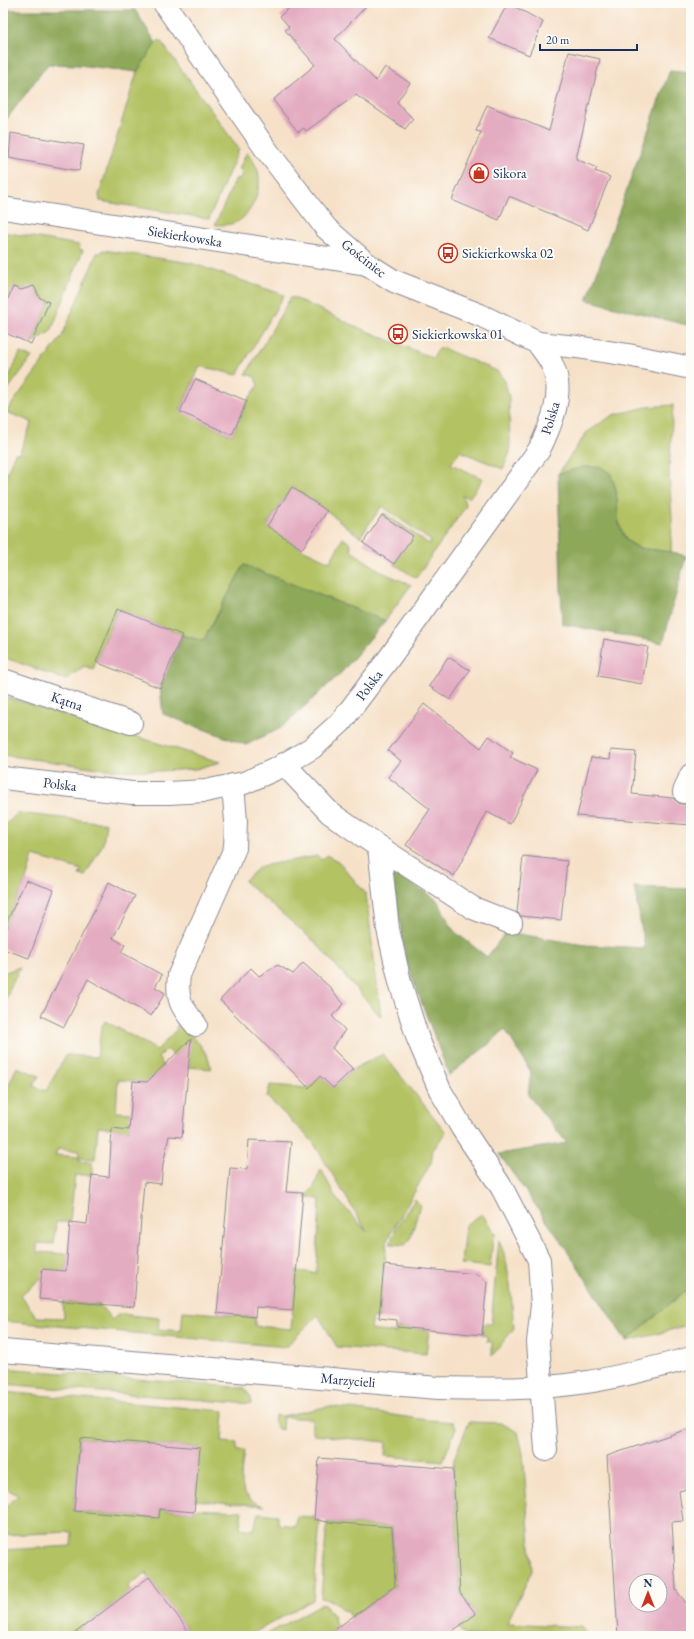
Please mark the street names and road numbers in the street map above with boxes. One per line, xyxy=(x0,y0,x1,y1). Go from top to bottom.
street label: Siekierkowska xyxy=(147,221,224,251)
street label: Gościniec xyxy=(338,235,391,281)
street label: Polska xyxy=(536,399,564,437)
street label: Polska xyxy=(352,666,387,704)
street label: Kątna xyxy=(49,687,86,715)
street label: Polska xyxy=(42,773,78,795)
street label: Marzycieli xyxy=(320,1369,377,1391)

